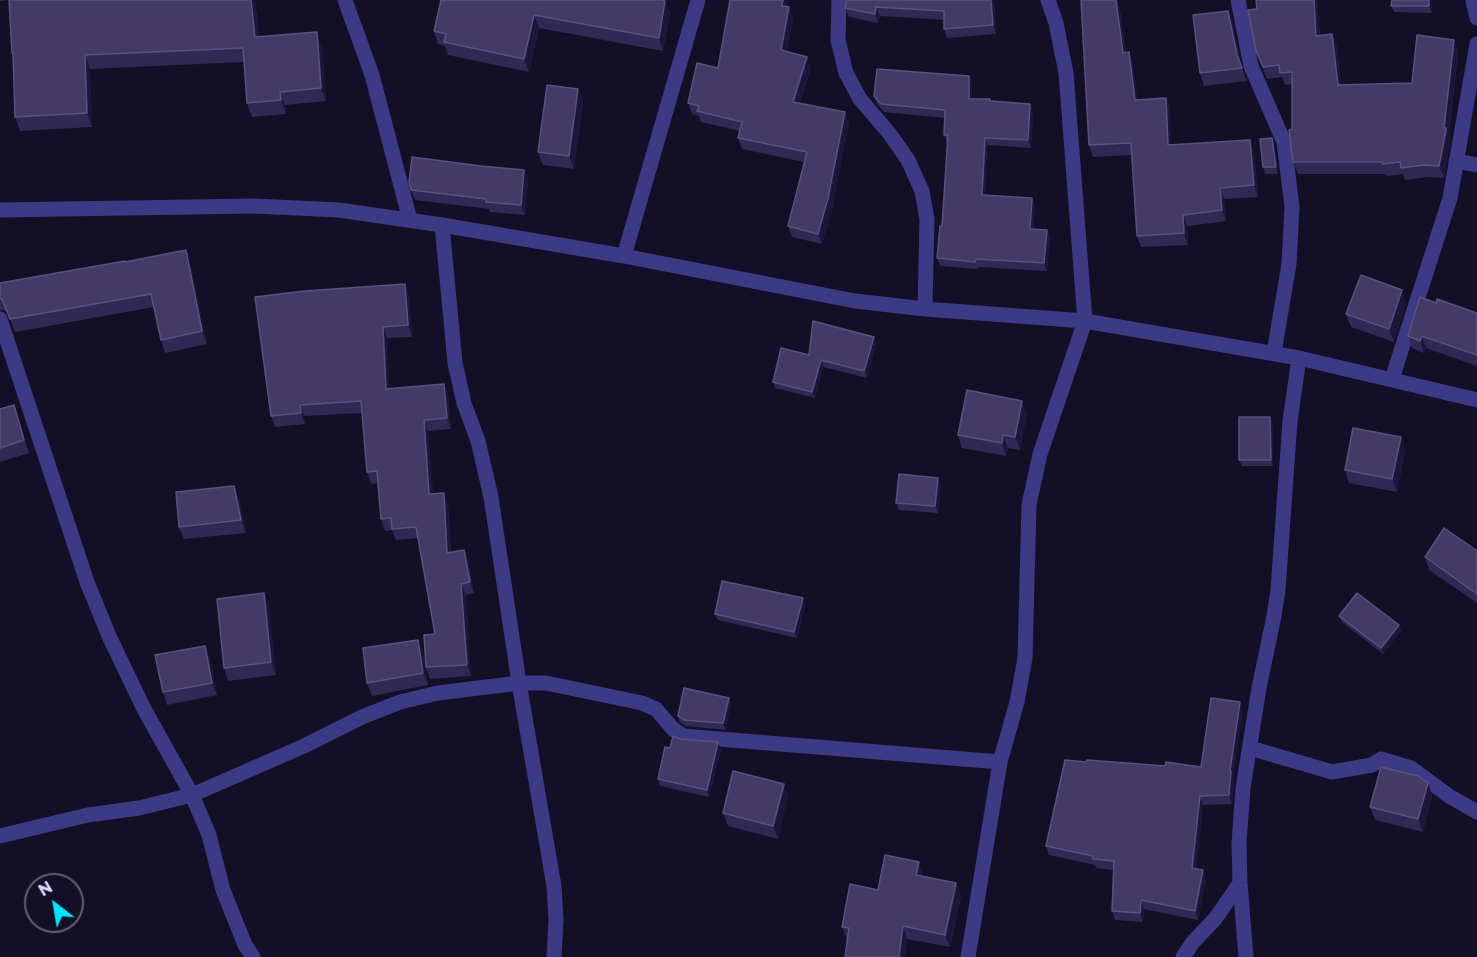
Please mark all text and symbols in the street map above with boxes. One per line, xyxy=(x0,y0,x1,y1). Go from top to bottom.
north arrow xyxy=(24,873,84,933)
text: N xyxy=(35,877,56,900)

